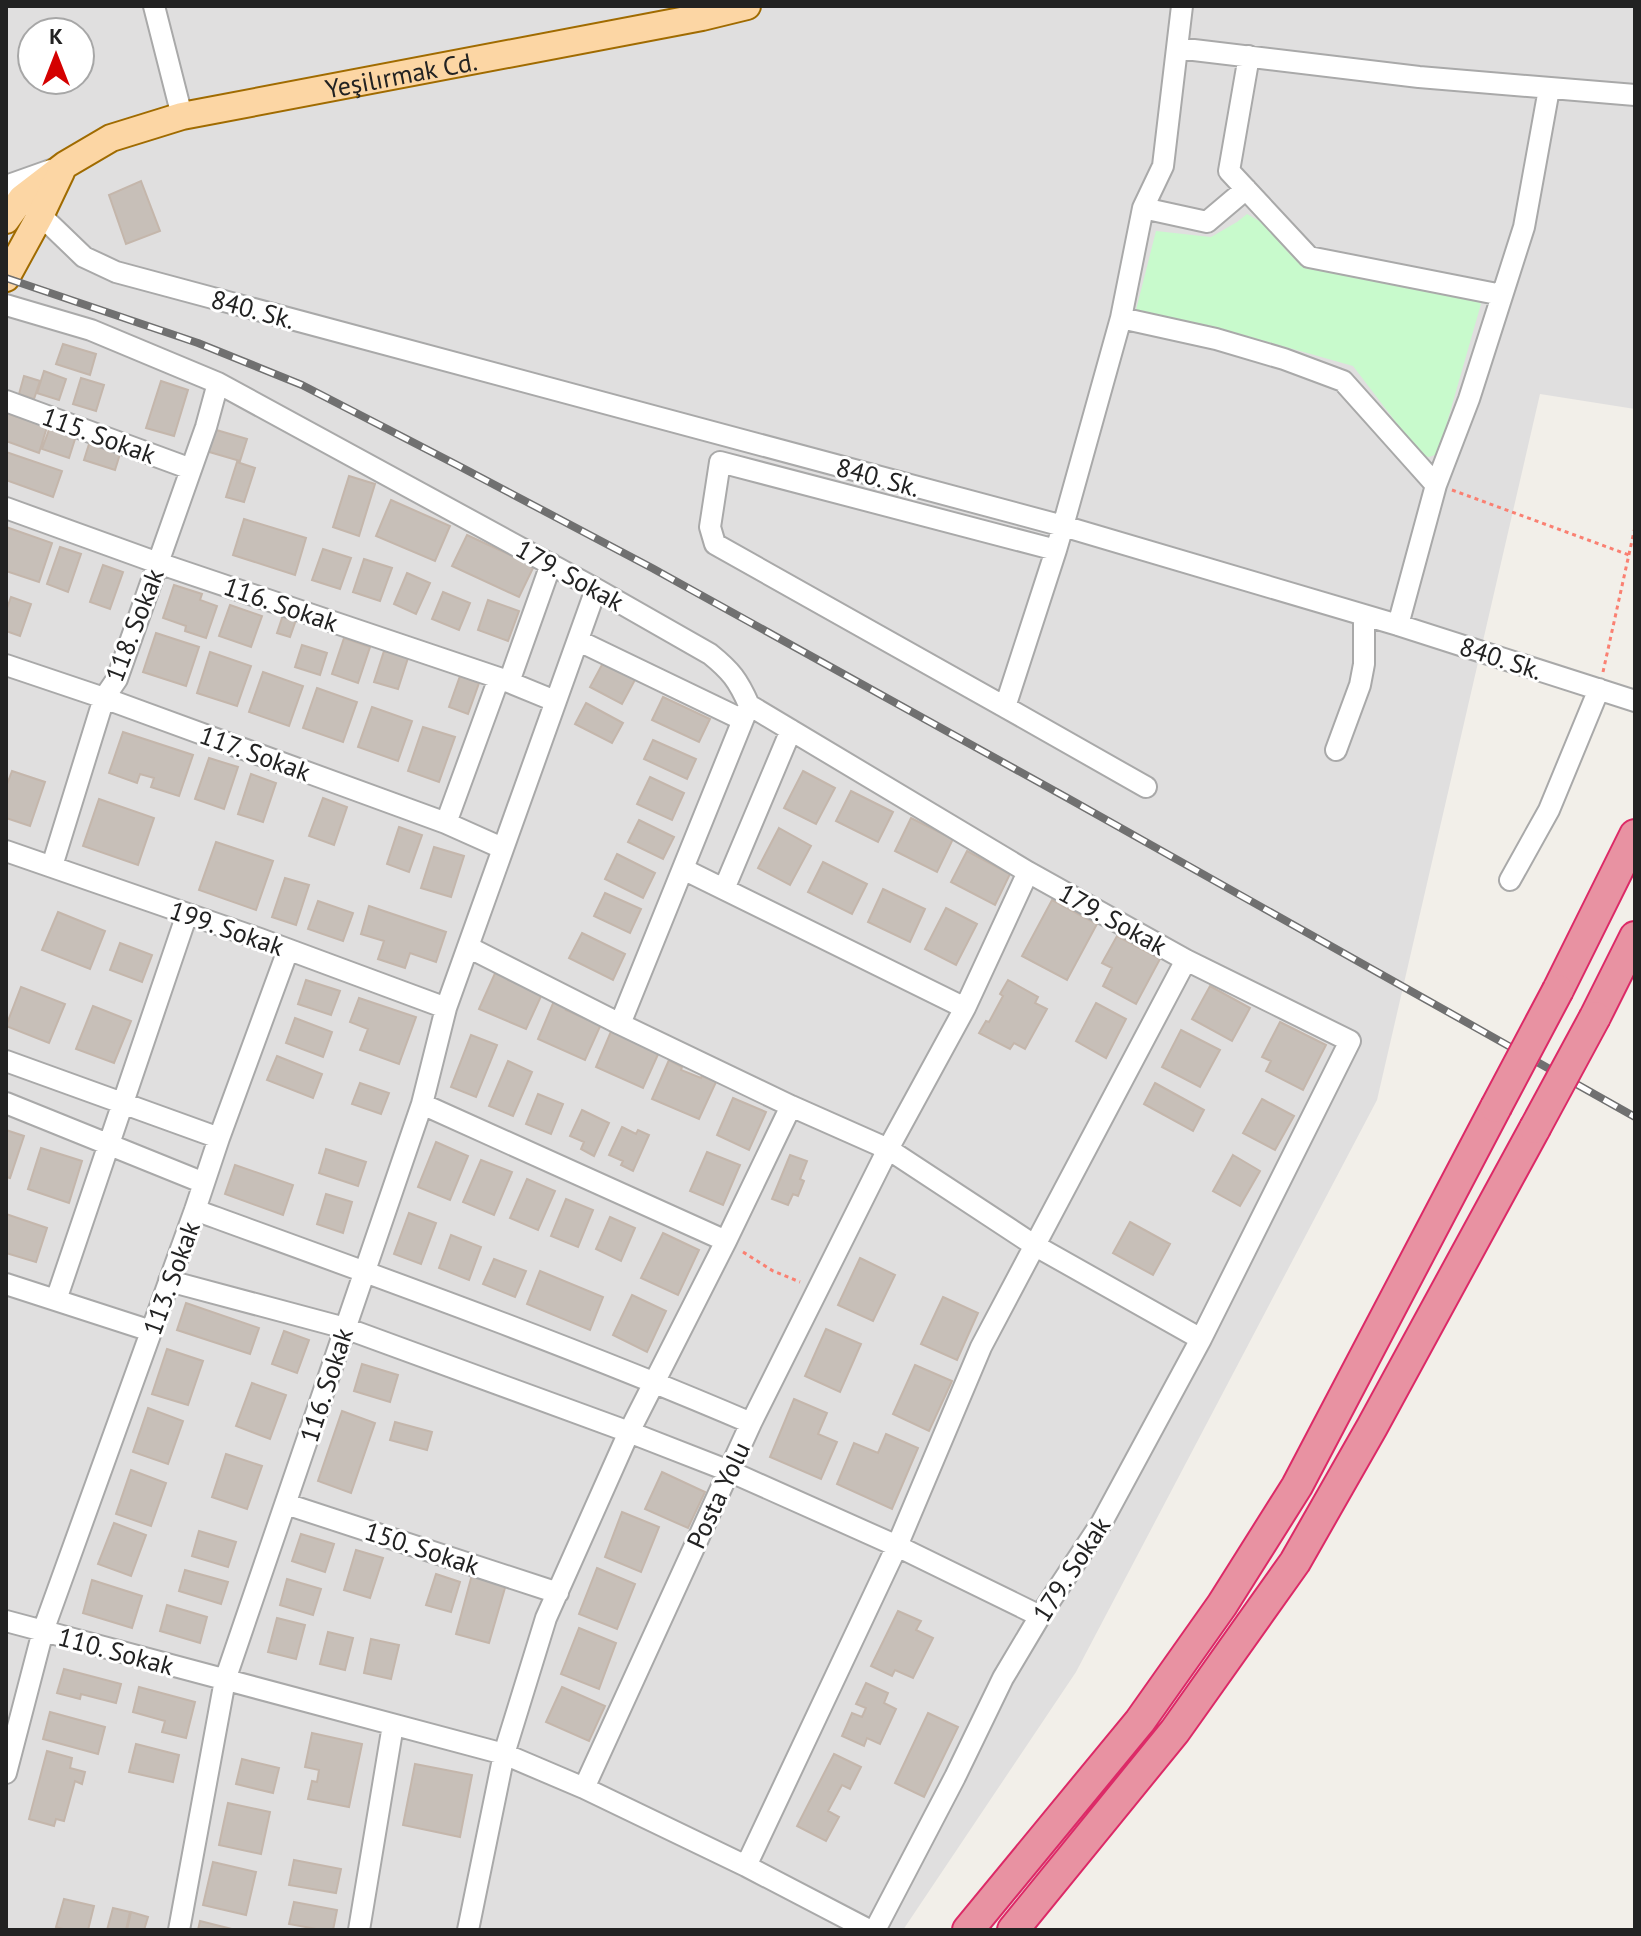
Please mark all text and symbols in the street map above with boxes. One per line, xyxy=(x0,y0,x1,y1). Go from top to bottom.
north arrow xyxy=(16,16,96,96)
text: K xyxy=(49,22,63,50)
street label: Yeşilırmak Cd. xyxy=(322,44,480,105)
street label: 840. Sk. xyxy=(208,282,298,336)
street label: 115. Sokak xyxy=(38,399,161,471)
street label: 840. Sk. xyxy=(833,450,923,504)
street label: 179. Sokak xyxy=(510,532,630,618)
street label: 118. Sokak xyxy=(97,563,171,686)
street label: 116. Sokak xyxy=(220,569,343,639)
street label: 840. Sk. xyxy=(1456,629,1546,687)
street label: 117. Sokak xyxy=(195,718,315,788)
street label: 179. Sokak xyxy=(1053,876,1173,962)
street label: 199. Sokak xyxy=(166,893,289,963)
street label: 113. Sokak xyxy=(135,1216,207,1339)
street label: 116. Sokak xyxy=(292,1323,360,1446)
street label: Posta Yolu xyxy=(679,1436,757,1554)
street label: 179. Sokak xyxy=(1025,1510,1117,1628)
street label: 150. Sokak xyxy=(361,1514,484,1582)
street label: 110. Sokak xyxy=(54,1620,178,1682)

